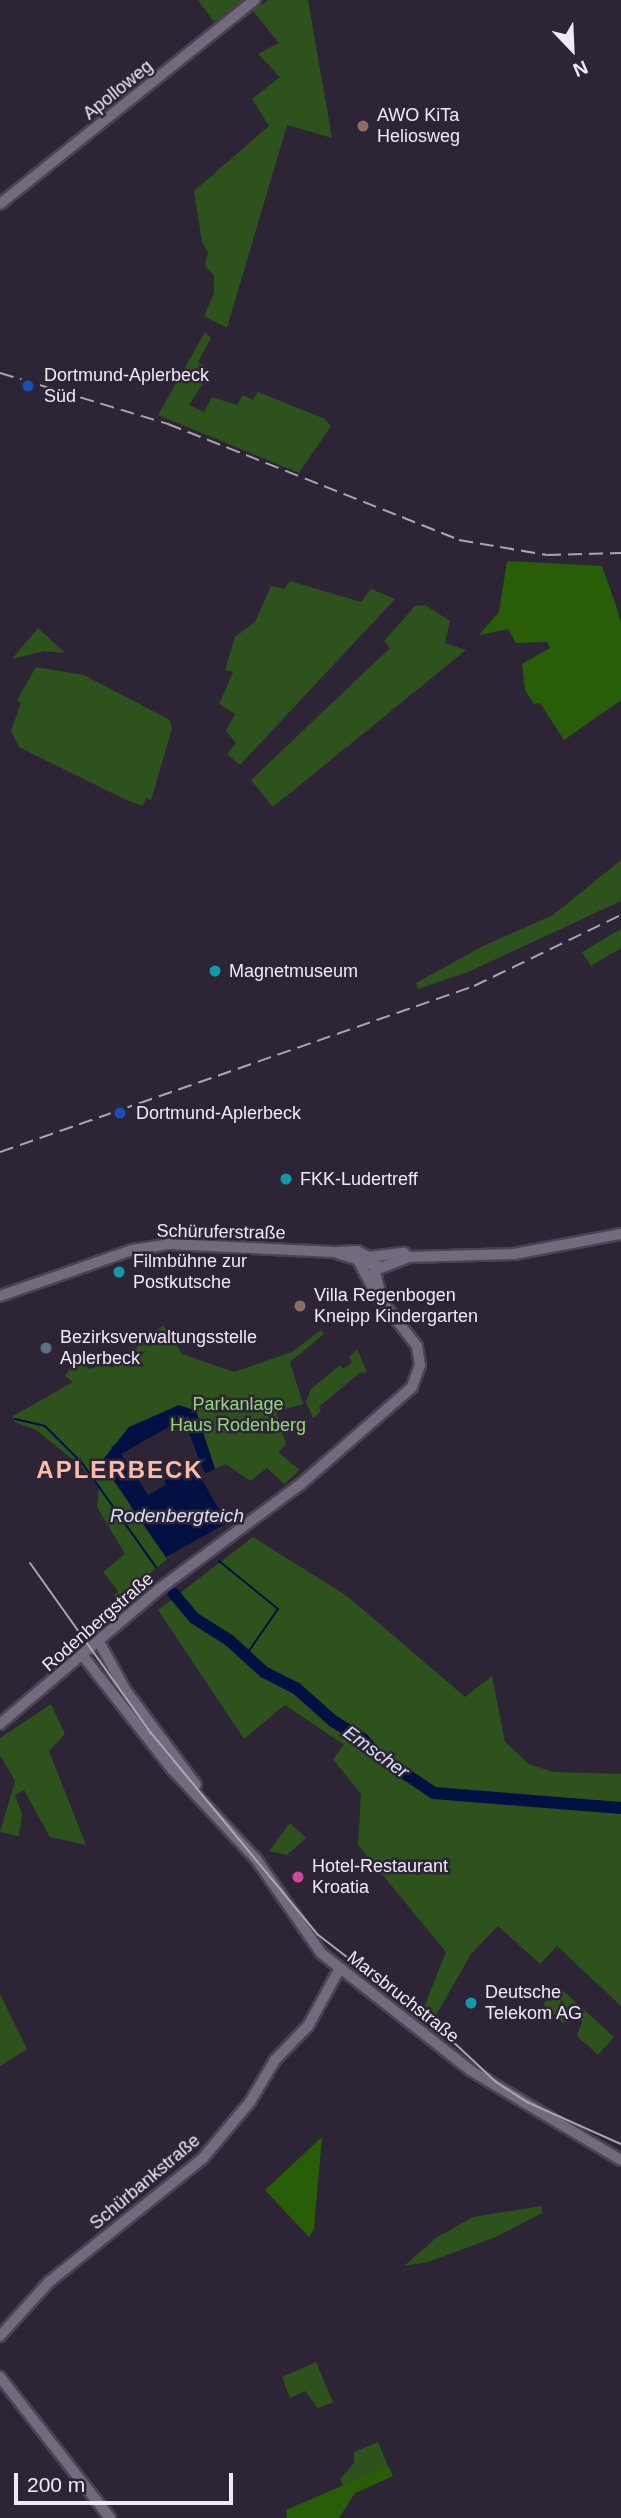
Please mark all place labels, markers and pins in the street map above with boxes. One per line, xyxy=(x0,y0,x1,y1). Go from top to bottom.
place label: AWO KiTa Heliosweg xyxy=(377,105,460,148)
marker: AWO KiTa Heliosweg xyxy=(355,118,371,134)
place label: Dortmund-Aplerbeck Süd xyxy=(44,365,209,408)
marker: Dortmund-Aplerbeck Süd xyxy=(18,376,38,396)
place label: Magnetmuseum xyxy=(229,960,358,982)
marker: Magnetmuseum xyxy=(207,963,223,979)
place label: Dortmund-Aplerbeck xyxy=(136,1102,301,1124)
marker: Dortmund-Aplerbeck xyxy=(110,1103,130,1123)
place label: FKK-Ludertreff xyxy=(300,1168,418,1190)
marker: FKK-Ludertreff xyxy=(278,1171,294,1187)
place label: Filmbühne zur Postkutsche xyxy=(133,1251,247,1294)
marker: Filmbühne zur Postkutsche xyxy=(111,1264,127,1280)
place label: Villa Regenbogen Kneipp Kindergarten xyxy=(314,1285,478,1328)
marker: Villa Regenbogen Kneipp Kindergarten xyxy=(292,1298,308,1314)
place label: Bezirksverwaltungsstelle Aplerbeck xyxy=(60,1327,257,1370)
marker: Bezirksverwaltungsstelle Aplerbeck xyxy=(38,1340,54,1356)
place label: Hotel-Restaurant Kroatia xyxy=(312,1856,448,1898)
marker: Hotel-Restaurant Kroatia xyxy=(290,1869,306,1885)
place label: Deutsche Telekom AG xyxy=(485,1982,583,2024)
marker: Deutsche Telekom AG xyxy=(463,1995,479,2011)

